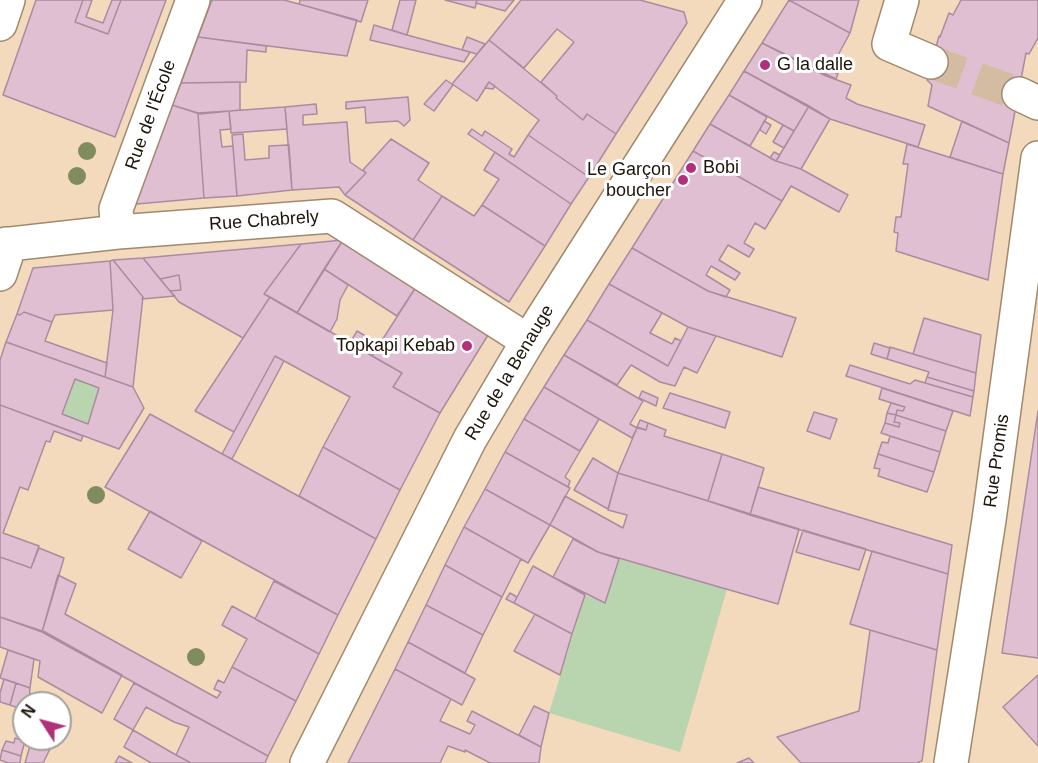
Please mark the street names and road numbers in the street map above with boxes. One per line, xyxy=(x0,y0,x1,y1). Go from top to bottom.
street label: Rue de l'École xyxy=(121,57,181,173)
street label: Rue Chabrely xyxy=(208,206,320,236)
street label: Rue de la Benauge xyxy=(461,301,559,445)
street label: Rue Promis xyxy=(980,413,1014,509)

